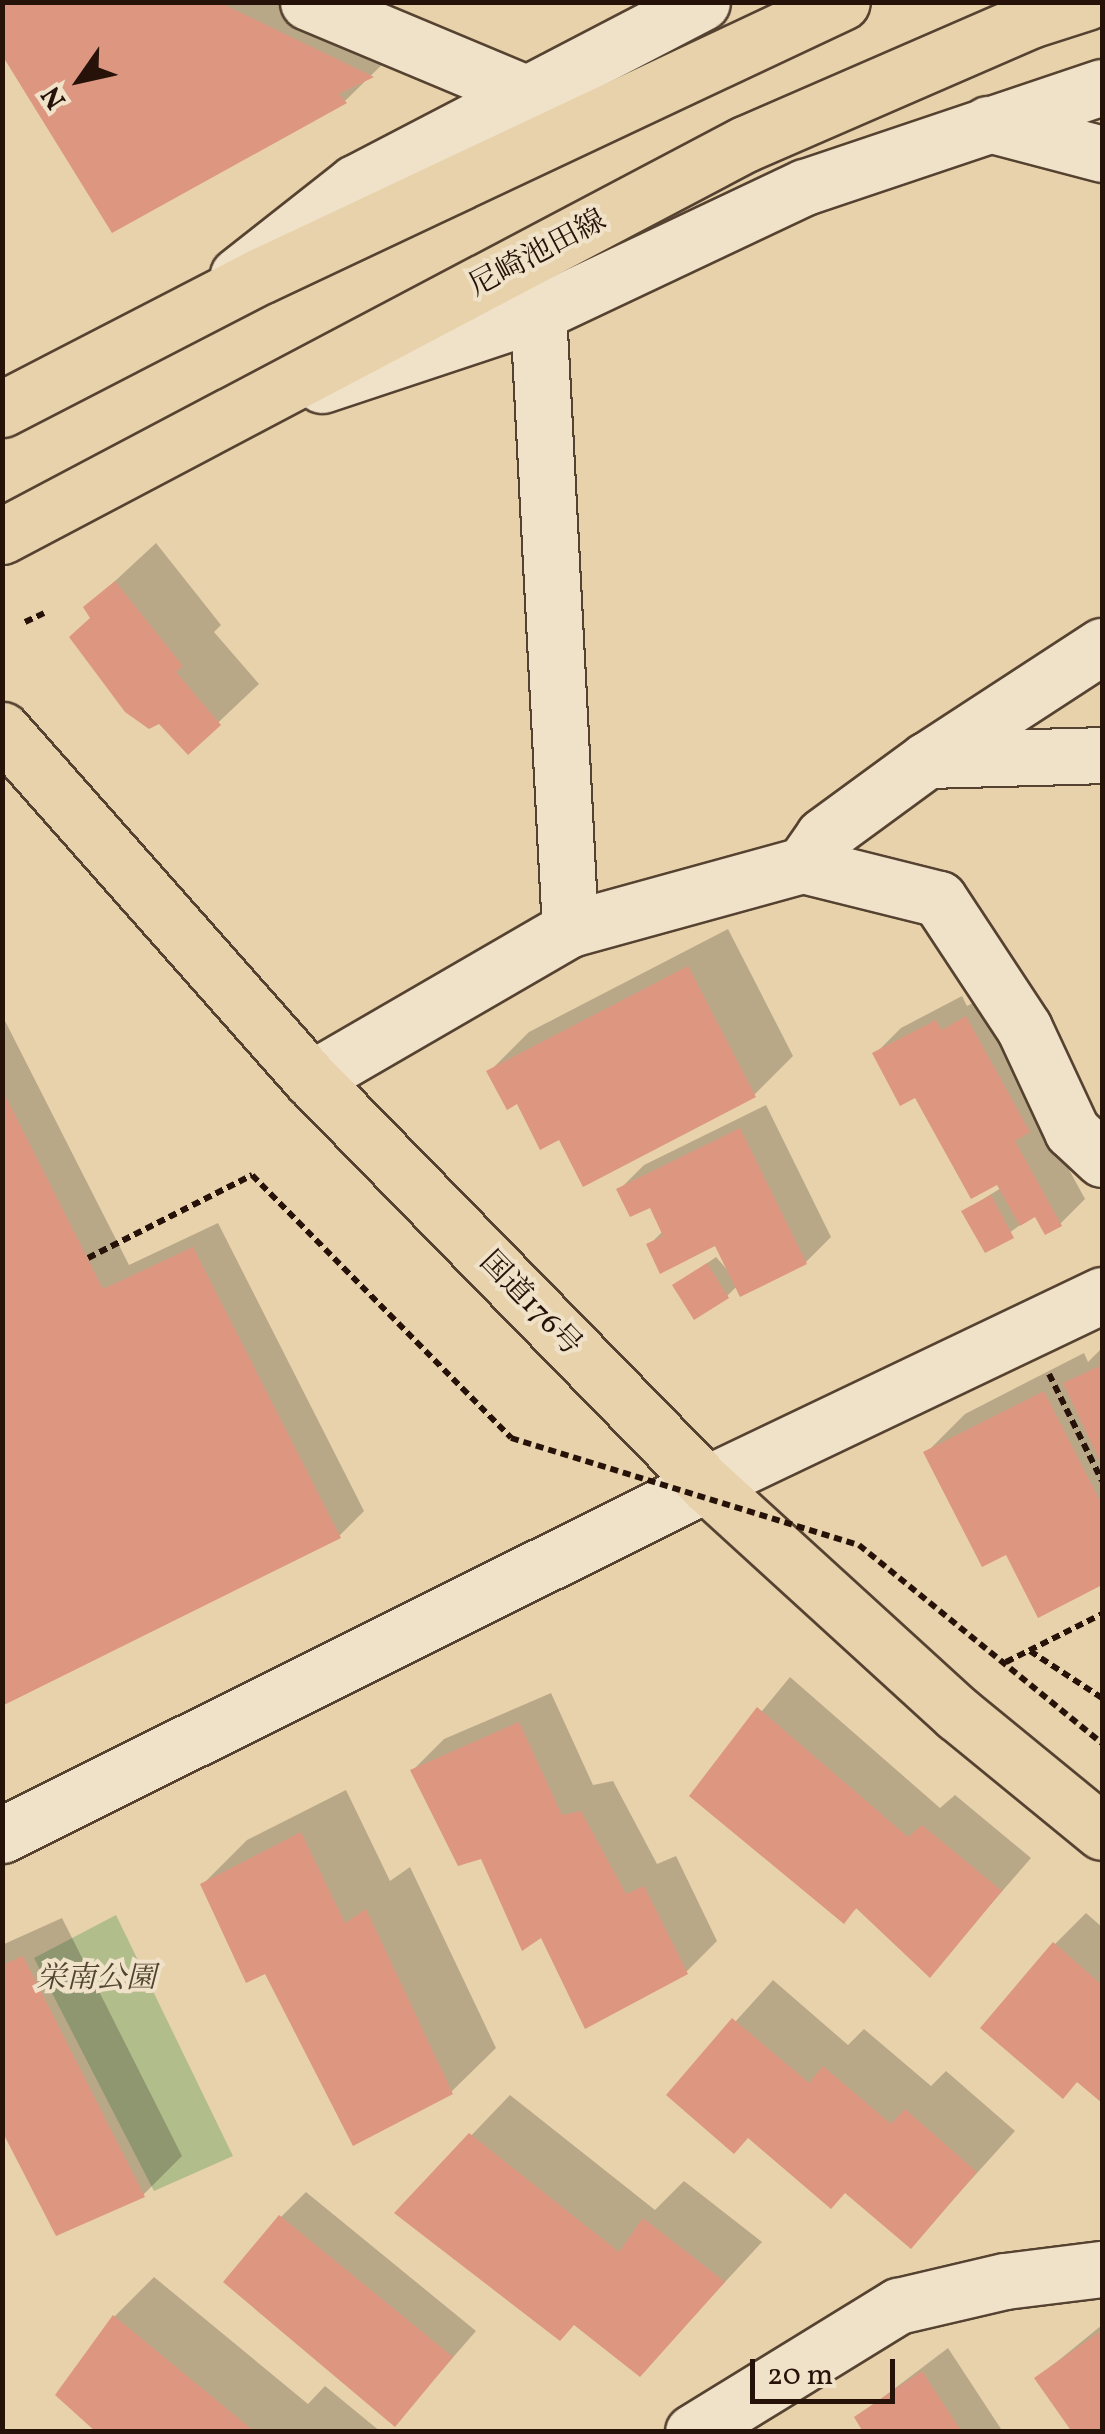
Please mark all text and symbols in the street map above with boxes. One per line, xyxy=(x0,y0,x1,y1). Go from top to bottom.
north arrow xyxy=(30,30,130,130)
text: N xyxy=(33,78,77,116)
street label: 尼崎池田線 xyxy=(463,203,613,305)
street label: 国道176号 xyxy=(471,1244,589,1364)
park label: 栄南公園 xyxy=(36,1961,156,1997)
scale bar xyxy=(755,2339,900,2401)
text: 20 m xyxy=(767,2355,833,2397)

